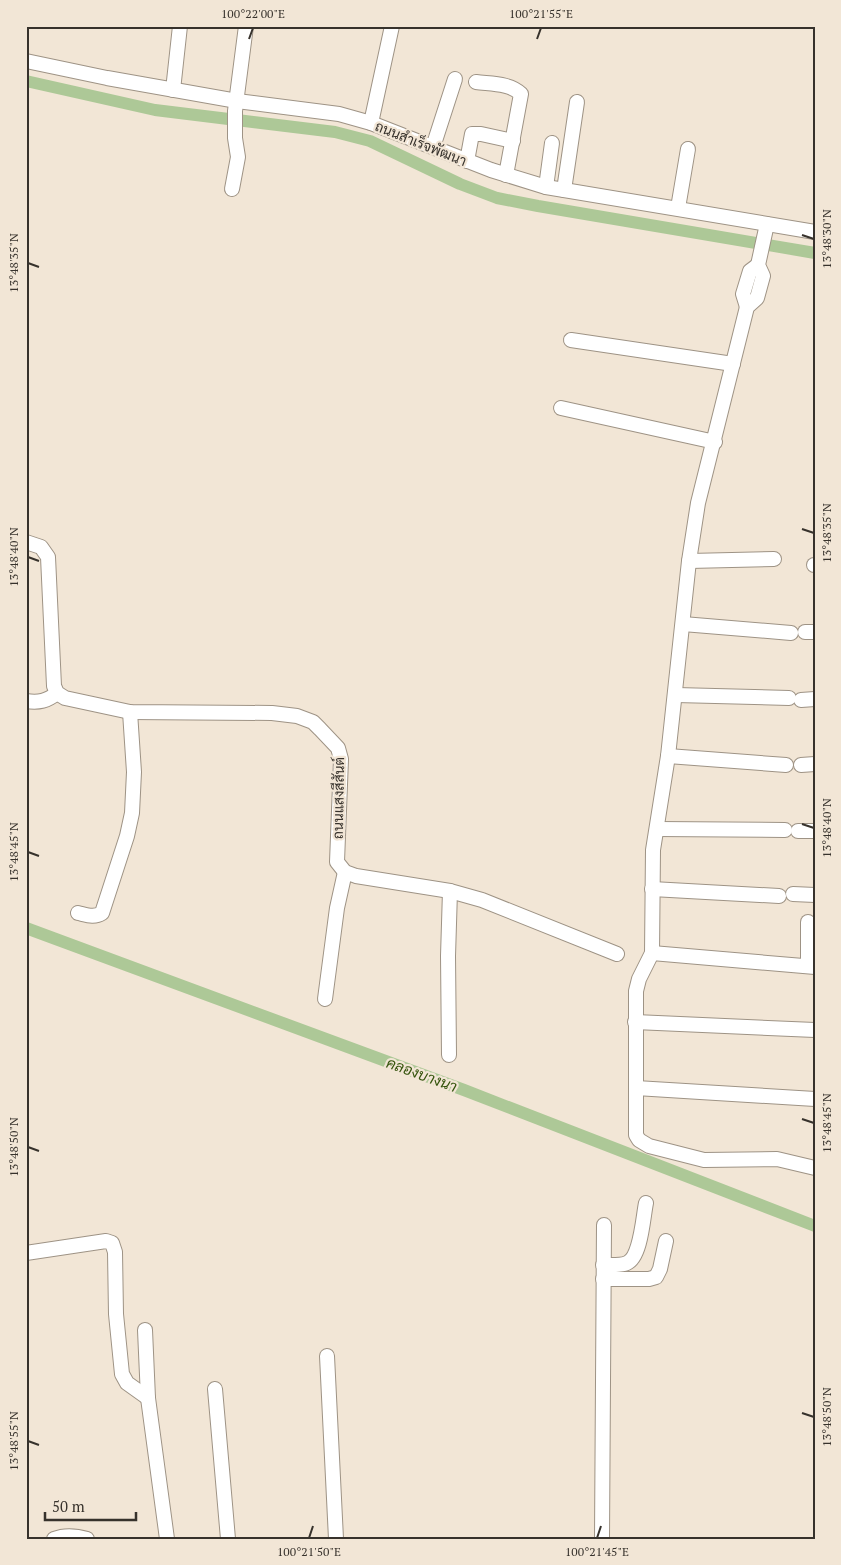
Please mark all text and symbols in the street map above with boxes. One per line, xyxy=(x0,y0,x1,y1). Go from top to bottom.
text: 100°22'00"E xyxy=(221,6,285,21)
text: 100°21'55"E xyxy=(509,6,573,21)
street label: ถนนสำเร็จพัฒนา xyxy=(372,116,470,170)
text: 13°48'30"N xyxy=(819,209,834,269)
text: 13°48'35"N xyxy=(6,233,21,293)
text: 13°48'35"N xyxy=(819,503,834,563)
text: 13°48'40"N xyxy=(6,527,21,587)
street label: ถนนแสงสีสันต์ xyxy=(328,757,348,839)
text: 13°48'40"N xyxy=(819,798,834,858)
text: 13°48'45"N xyxy=(6,822,21,882)
water label: คลองบางนา xyxy=(384,1052,460,1096)
text: 13°48'45"N xyxy=(819,1093,834,1153)
text: 13°48'50"N xyxy=(6,1117,21,1177)
text: 13°48'50"N xyxy=(819,1387,834,1447)
text: 13°48'55"N xyxy=(6,1411,21,1471)
scale bar xyxy=(45,1490,136,1522)
text: 50 m xyxy=(52,1496,85,1516)
text: 100°21'50"E xyxy=(277,1544,341,1559)
text: 100°21'45"E xyxy=(565,1544,629,1559)

